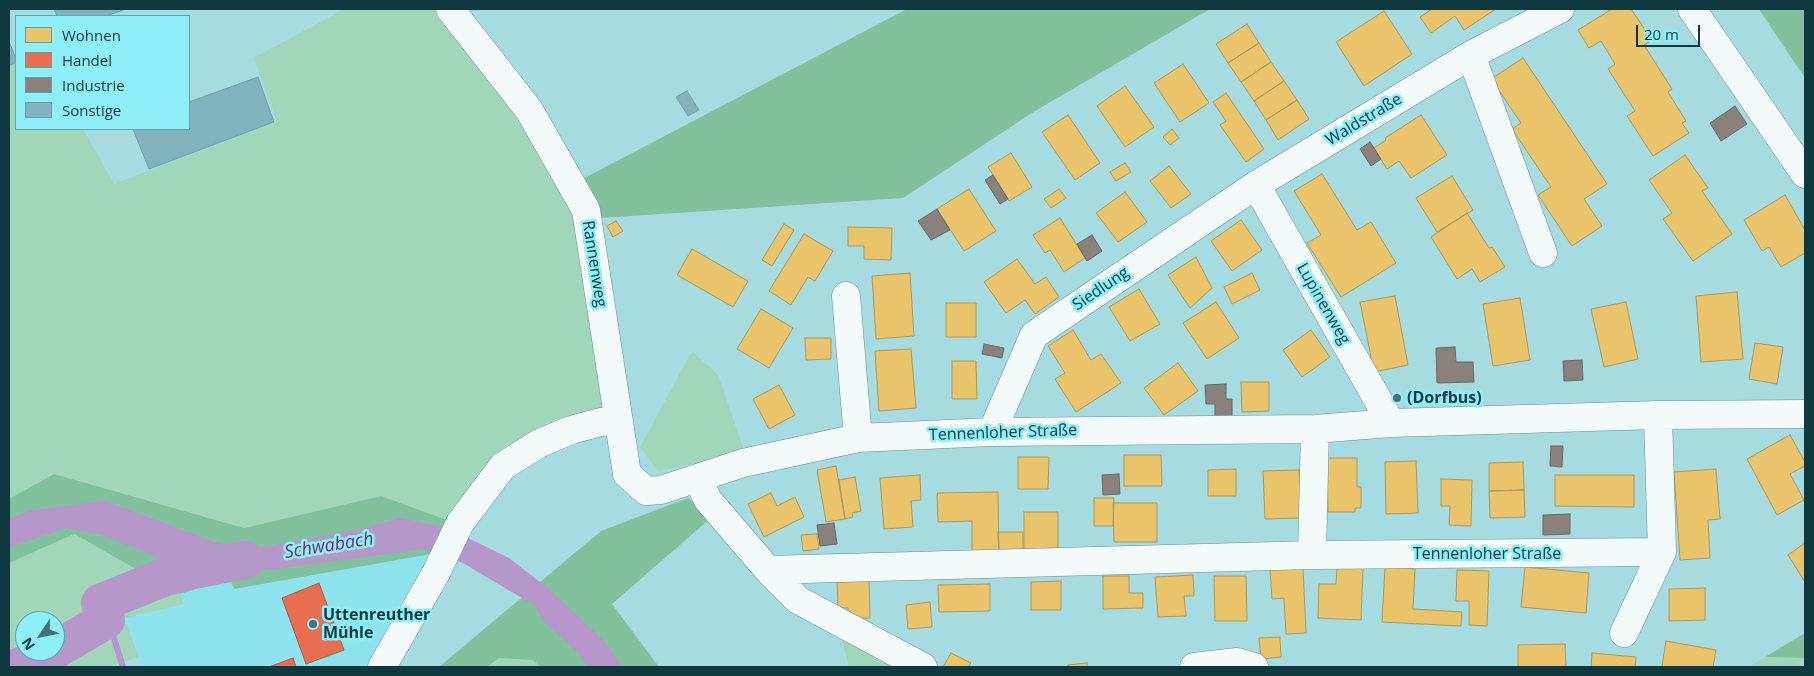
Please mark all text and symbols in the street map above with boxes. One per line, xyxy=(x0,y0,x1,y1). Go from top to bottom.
legend xyxy=(15,15,190,130)
scale bar xyxy=(1639,15,1703,47)
text: 20 m xyxy=(1644,24,1679,44)
text: Wohnen xyxy=(62,25,121,45)
text: Handel xyxy=(62,50,112,70)
text: Industrie xyxy=(62,75,125,95)
street label: Waldstraße xyxy=(1323,90,1405,150)
text: Sonstige xyxy=(62,100,121,120)
street label: Rannenweg xyxy=(578,219,610,309)
street label: Lupinenweg xyxy=(1292,260,1354,348)
street label: Siedlung xyxy=(1069,263,1133,315)
place label: (Dorfbus) xyxy=(1407,388,1482,408)
marker: (Dorfbus) xyxy=(1391,392,1403,404)
street label: Tennenloher Straße xyxy=(929,421,1077,445)
water label: Schwabach xyxy=(283,528,375,564)
street label: Tennenloher Straße xyxy=(1413,544,1561,564)
place label: Uttenreuther Mühle xyxy=(323,605,430,643)
north arrow xyxy=(15,611,65,661)
marker: Uttenreuther Mühle xyxy=(307,618,319,630)
text: N xyxy=(17,634,39,654)

